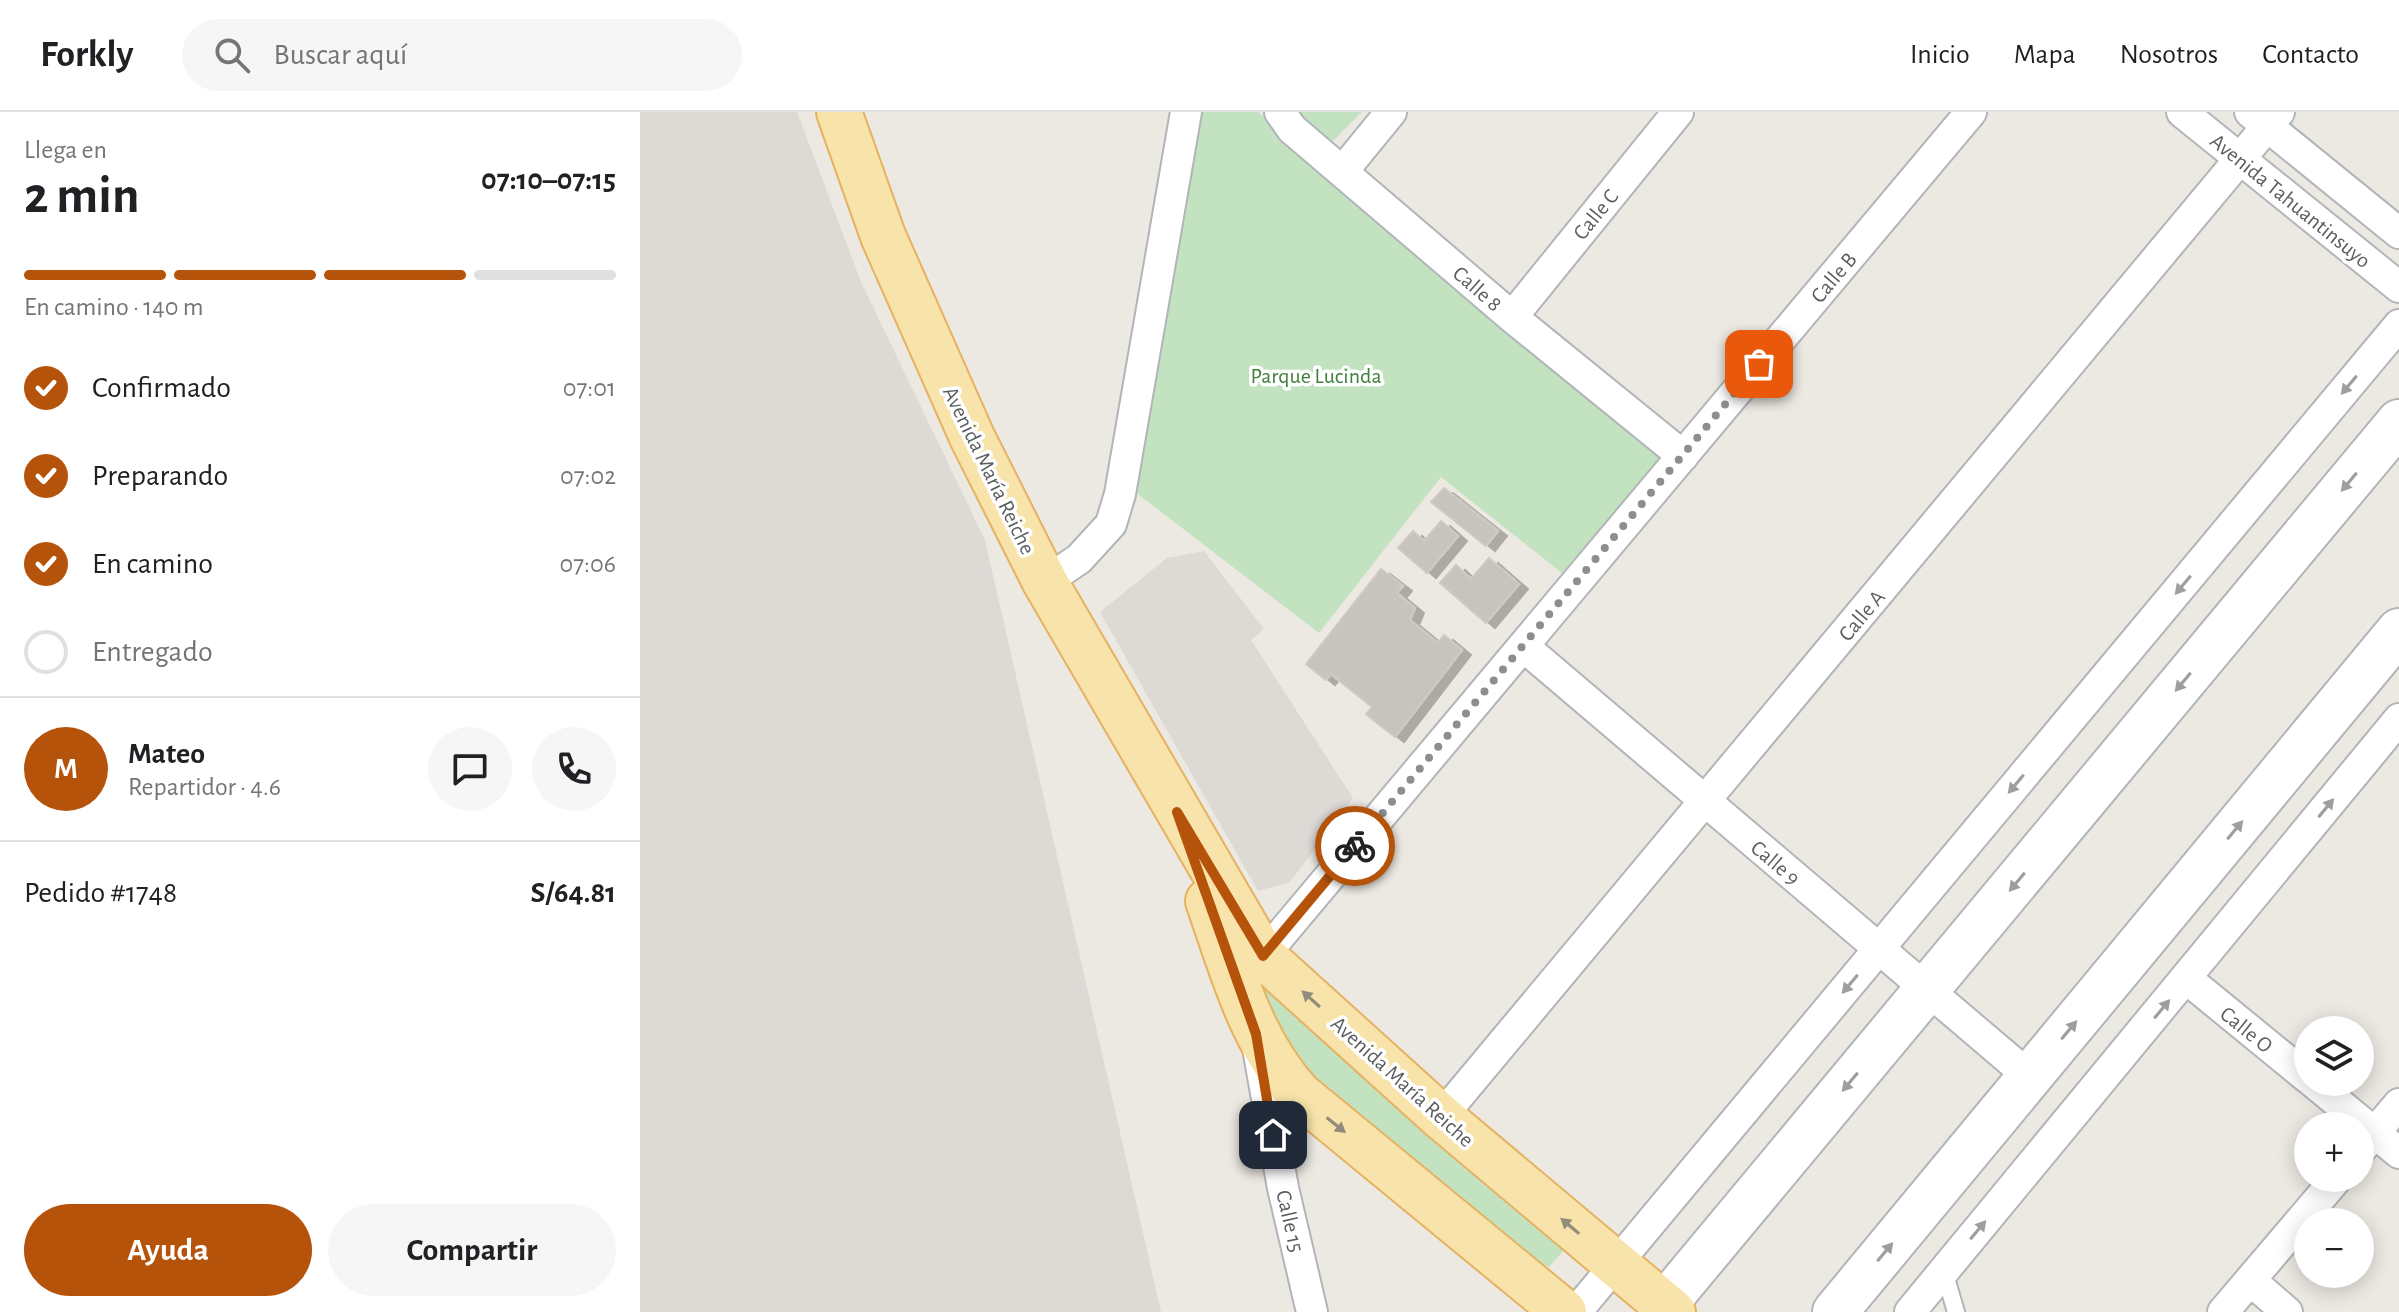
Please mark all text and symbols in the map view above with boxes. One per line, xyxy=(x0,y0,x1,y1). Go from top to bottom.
search box xyxy=(182,19,742,91)
icon: search xyxy=(210,33,254,77)
text: Forkly xyxy=(40,36,134,74)
text: Buscar aquí xyxy=(274,40,407,70)
text: Inicio xyxy=(1910,41,1970,69)
text: Mapa xyxy=(2014,41,2076,69)
text: Nosotros xyxy=(2120,41,2218,69)
text: Contacto xyxy=(2262,41,2359,69)
street label: Avenida Tahuantinsuyo xyxy=(2206,129,2375,272)
text: Llega en xyxy=(24,137,107,163)
text: 07:10–07:15 xyxy=(481,165,616,195)
text: 2 min xyxy=(24,170,139,222)
street label: Calle C xyxy=(1569,185,1622,244)
street label: Calle B xyxy=(1807,248,1861,307)
street label: Calle 8 xyxy=(1449,262,1506,316)
text: En camino · 140 m xyxy=(24,294,204,320)
pin xyxy=(1725,330,1793,398)
icon: bag xyxy=(1737,342,1781,386)
park label: Parque Lucinda xyxy=(1250,365,1382,387)
icon: check xyxy=(24,366,68,410)
text: Confirmado xyxy=(92,373,231,403)
text: 07:01 xyxy=(563,375,616,401)
one-way arrow xyxy=(2341,375,2358,395)
street label: Avenida María Reiche xyxy=(939,383,1039,558)
icon: check xyxy=(24,454,68,498)
text: Preparando xyxy=(92,461,228,491)
text: 07:02 xyxy=(560,463,616,489)
one-way arrow xyxy=(2341,472,2358,492)
icon: check xyxy=(24,542,68,586)
text: En camino xyxy=(92,549,213,579)
text: 07:06 xyxy=(560,551,616,577)
one-way arrow xyxy=(2175,575,2192,595)
street label: Calle A xyxy=(1834,586,1889,645)
text: Entregado xyxy=(92,637,213,667)
one-way arrow xyxy=(2175,672,2192,692)
button: chat xyxy=(428,727,512,811)
button: phone xyxy=(532,727,616,811)
text: Mateo xyxy=(128,739,205,769)
text: M xyxy=(54,754,78,784)
text: Repartidor · 4.6 xyxy=(128,774,281,800)
one-way arrow xyxy=(2008,774,2025,794)
one-way arrow xyxy=(2318,798,2334,818)
courier xyxy=(1315,806,1395,886)
one-way arrow xyxy=(2226,820,2243,840)
icon: bike xyxy=(1333,824,1377,868)
street label: Calle 9 xyxy=(1747,836,1804,889)
one-way arrow xyxy=(2009,872,2026,892)
text: Pedido #1748 xyxy=(24,878,177,908)
text: S/64.81 xyxy=(531,878,616,908)
one-way arrow xyxy=(1842,974,1859,994)
one-way arrow xyxy=(1302,991,1321,1009)
one-way arrow xyxy=(2153,999,2170,1019)
street label: Calle O xyxy=(2216,1002,2277,1057)
street label: Avenida María Reiche xyxy=(1327,1012,1478,1151)
map controls xyxy=(2294,1016,2374,1288)
button: layers xyxy=(2294,1016,2374,1096)
one-way arrow xyxy=(2060,1020,2077,1040)
one-way arrow xyxy=(1842,1071,1859,1091)
pin xyxy=(1239,1101,1307,1169)
button: + xyxy=(2294,1112,2374,1192)
icon: home xyxy=(1251,1113,1295,1157)
one-way arrow xyxy=(1326,1116,1346,1133)
street label: Calle 15 xyxy=(1272,1188,1308,1254)
button: Ayuda xyxy=(24,1204,312,1296)
button: Compartir xyxy=(328,1204,616,1296)
button: − xyxy=(2294,1208,2374,1288)
one-way arrow xyxy=(1560,1218,1580,1235)
one-way arrow xyxy=(1969,1221,1986,1241)
one-way arrow xyxy=(1876,1242,1893,1262)

